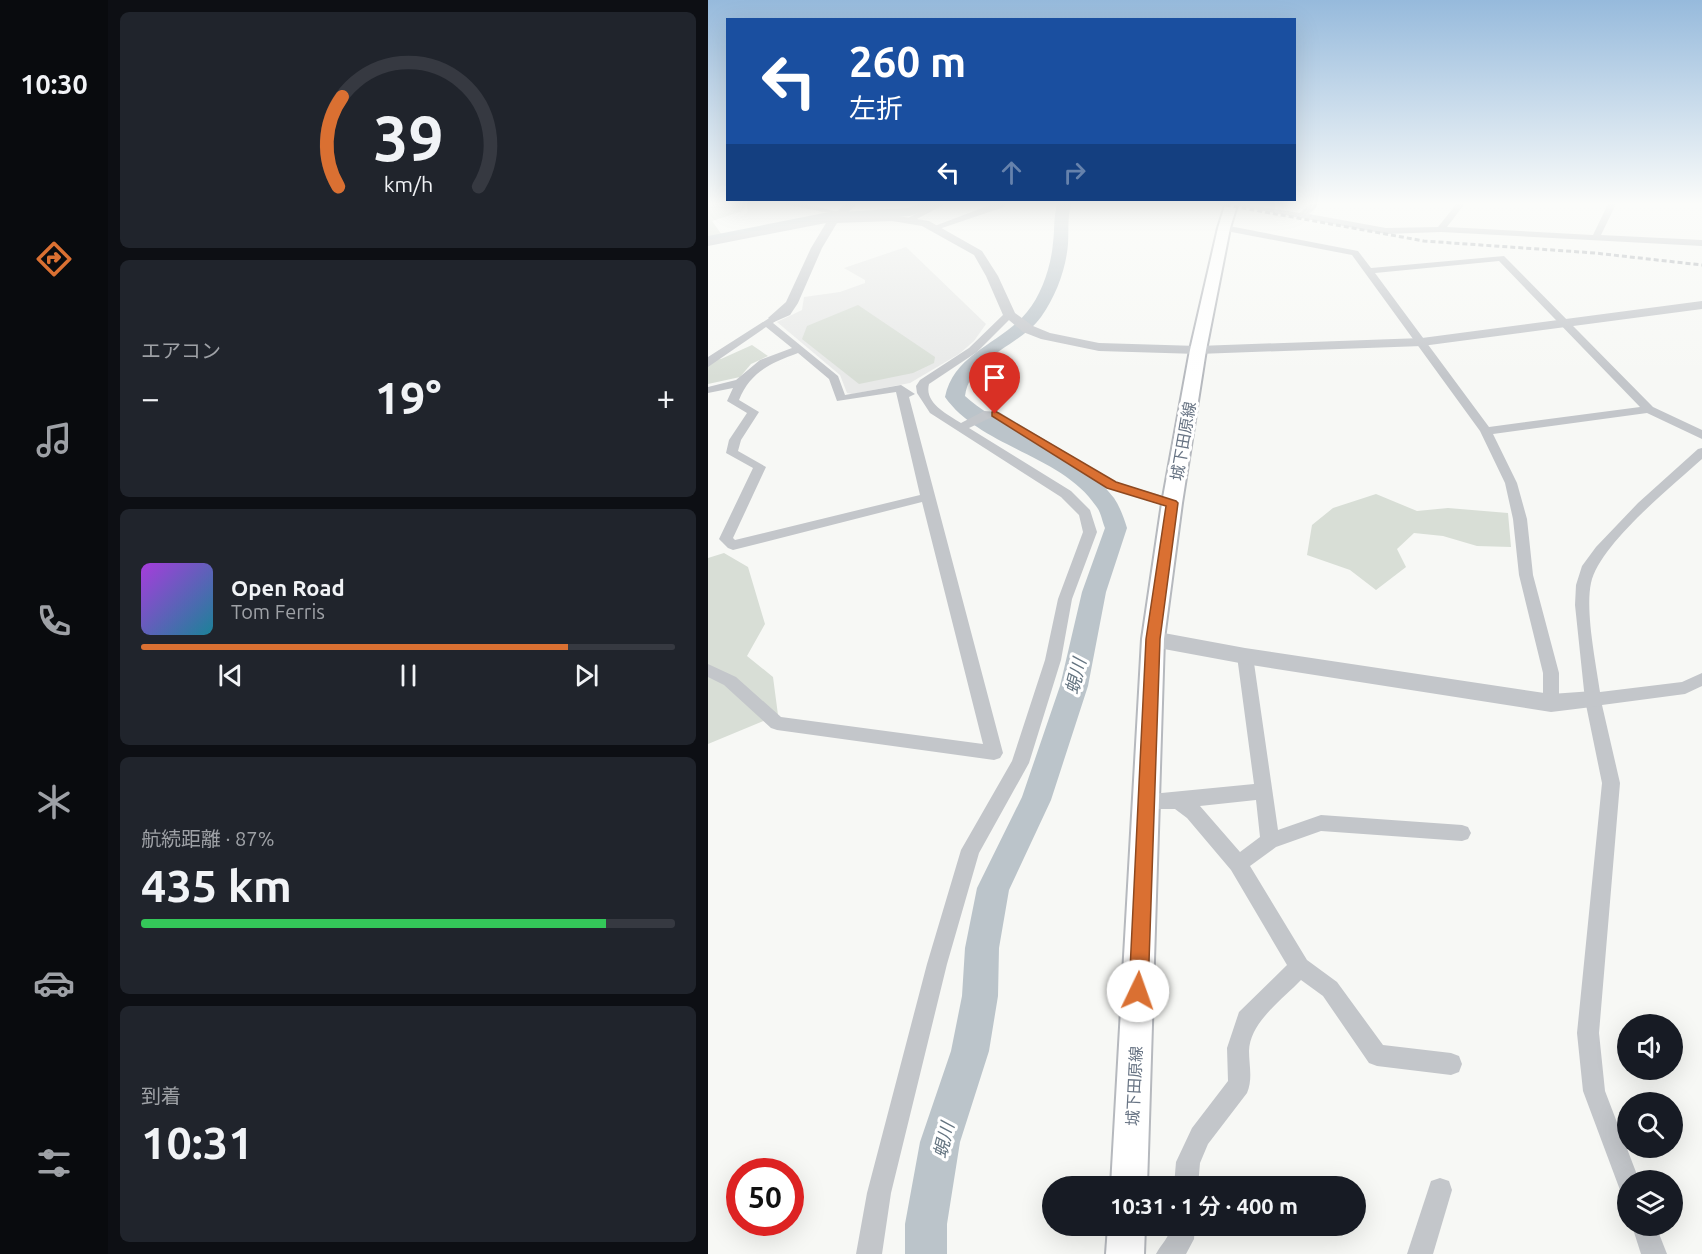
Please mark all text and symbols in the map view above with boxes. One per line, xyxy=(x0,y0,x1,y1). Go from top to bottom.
text: 260 m xyxy=(849,38,966,85)
icon: left xyxy=(750,42,828,120)
text: 10:30 xyxy=(20,69,88,99)
text: 左折 xyxy=(849,93,903,123)
text: 39 xyxy=(373,103,443,173)
icon: left xyxy=(932,156,965,189)
icon: ahead xyxy=(995,156,1028,189)
icon: right xyxy=(1058,156,1091,189)
text: km/h xyxy=(383,173,433,197)
icon: directions xyxy=(33,238,75,280)
text: エアコン xyxy=(141,339,221,362)
pin xyxy=(969,352,1020,414)
icon: arrive xyxy=(978,361,1011,394)
text: 19° xyxy=(375,372,441,423)
text: − xyxy=(141,379,160,416)
text: + xyxy=(656,379,675,416)
street label: 城下田原線 xyxy=(1167,400,1199,482)
icon: music xyxy=(33,419,75,461)
text: Open Road xyxy=(231,575,345,600)
icon: phone xyxy=(33,600,75,642)
text: Tom Ferris xyxy=(231,600,325,623)
water label: 蜆川 xyxy=(1061,654,1090,696)
icon: previous xyxy=(214,659,247,692)
icon: pause xyxy=(392,659,425,692)
icon: next xyxy=(570,659,603,692)
icon: climate xyxy=(33,781,75,823)
text: 航続距離 · 87% xyxy=(141,827,274,850)
text: 435 km xyxy=(141,860,292,911)
position arrow xyxy=(1106,959,1170,1023)
icon: car xyxy=(33,962,75,1004)
map controls xyxy=(1617,1014,1683,1236)
button: sound xyxy=(1617,1014,1683,1080)
street label: 城下田原線 xyxy=(1123,1046,1145,1126)
text: 到着 xyxy=(141,1084,181,1107)
button: search xyxy=(1617,1092,1683,1158)
text: 10:31 xyxy=(141,1117,254,1168)
water label: 蜆川 xyxy=(929,1118,958,1160)
icon: filters xyxy=(33,1142,75,1184)
speed limit sign: 50 xyxy=(726,1158,804,1236)
button: layers xyxy=(1617,1170,1683,1236)
text: 10:31 · 1 分 · 400 m xyxy=(1110,1193,1298,1218)

